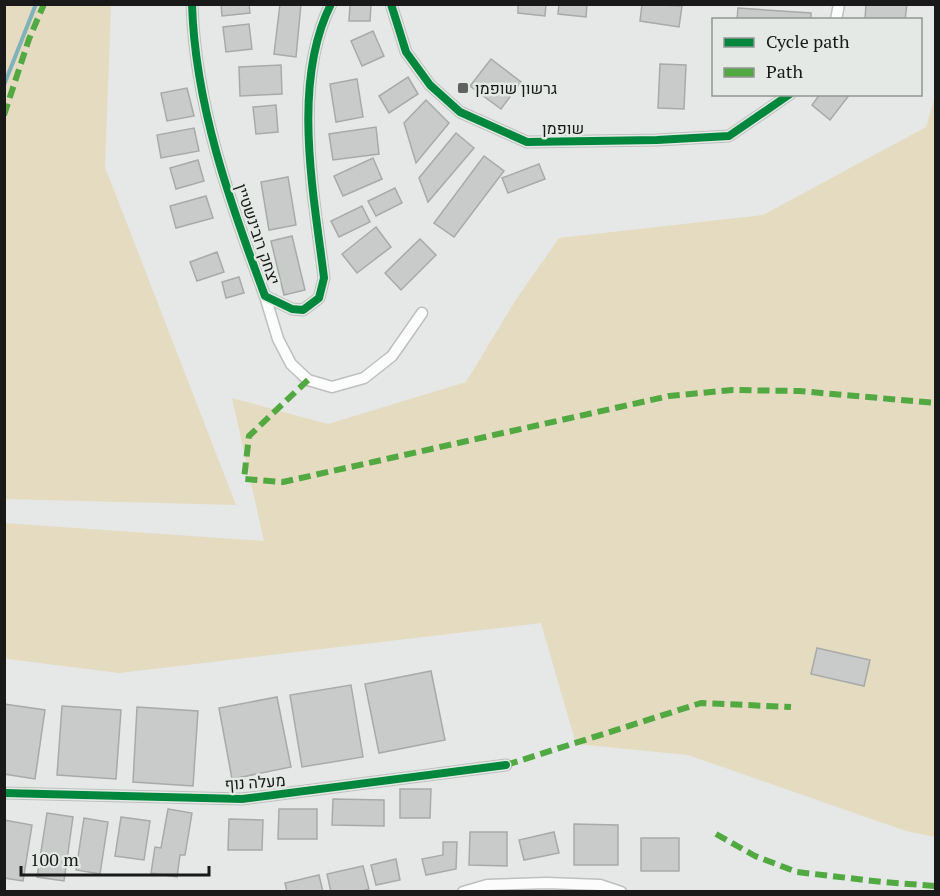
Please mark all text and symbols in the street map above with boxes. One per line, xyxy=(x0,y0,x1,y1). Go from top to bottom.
legend xyxy=(712,18,922,96)
text: Cycle path xyxy=(766,29,850,53)
text: Path xyxy=(766,59,803,83)
place label: גרשון שופמן xyxy=(475,77,557,99)
marker: גרשון שופמן xyxy=(456,81,470,95)
street label: שופמן xyxy=(542,117,584,139)
street label: יצחק רובינשטיין xyxy=(230,181,286,287)
street label: מעלה נוף xyxy=(224,769,286,795)
scale bar xyxy=(21,839,208,877)
text: 100 m xyxy=(30,847,79,871)

